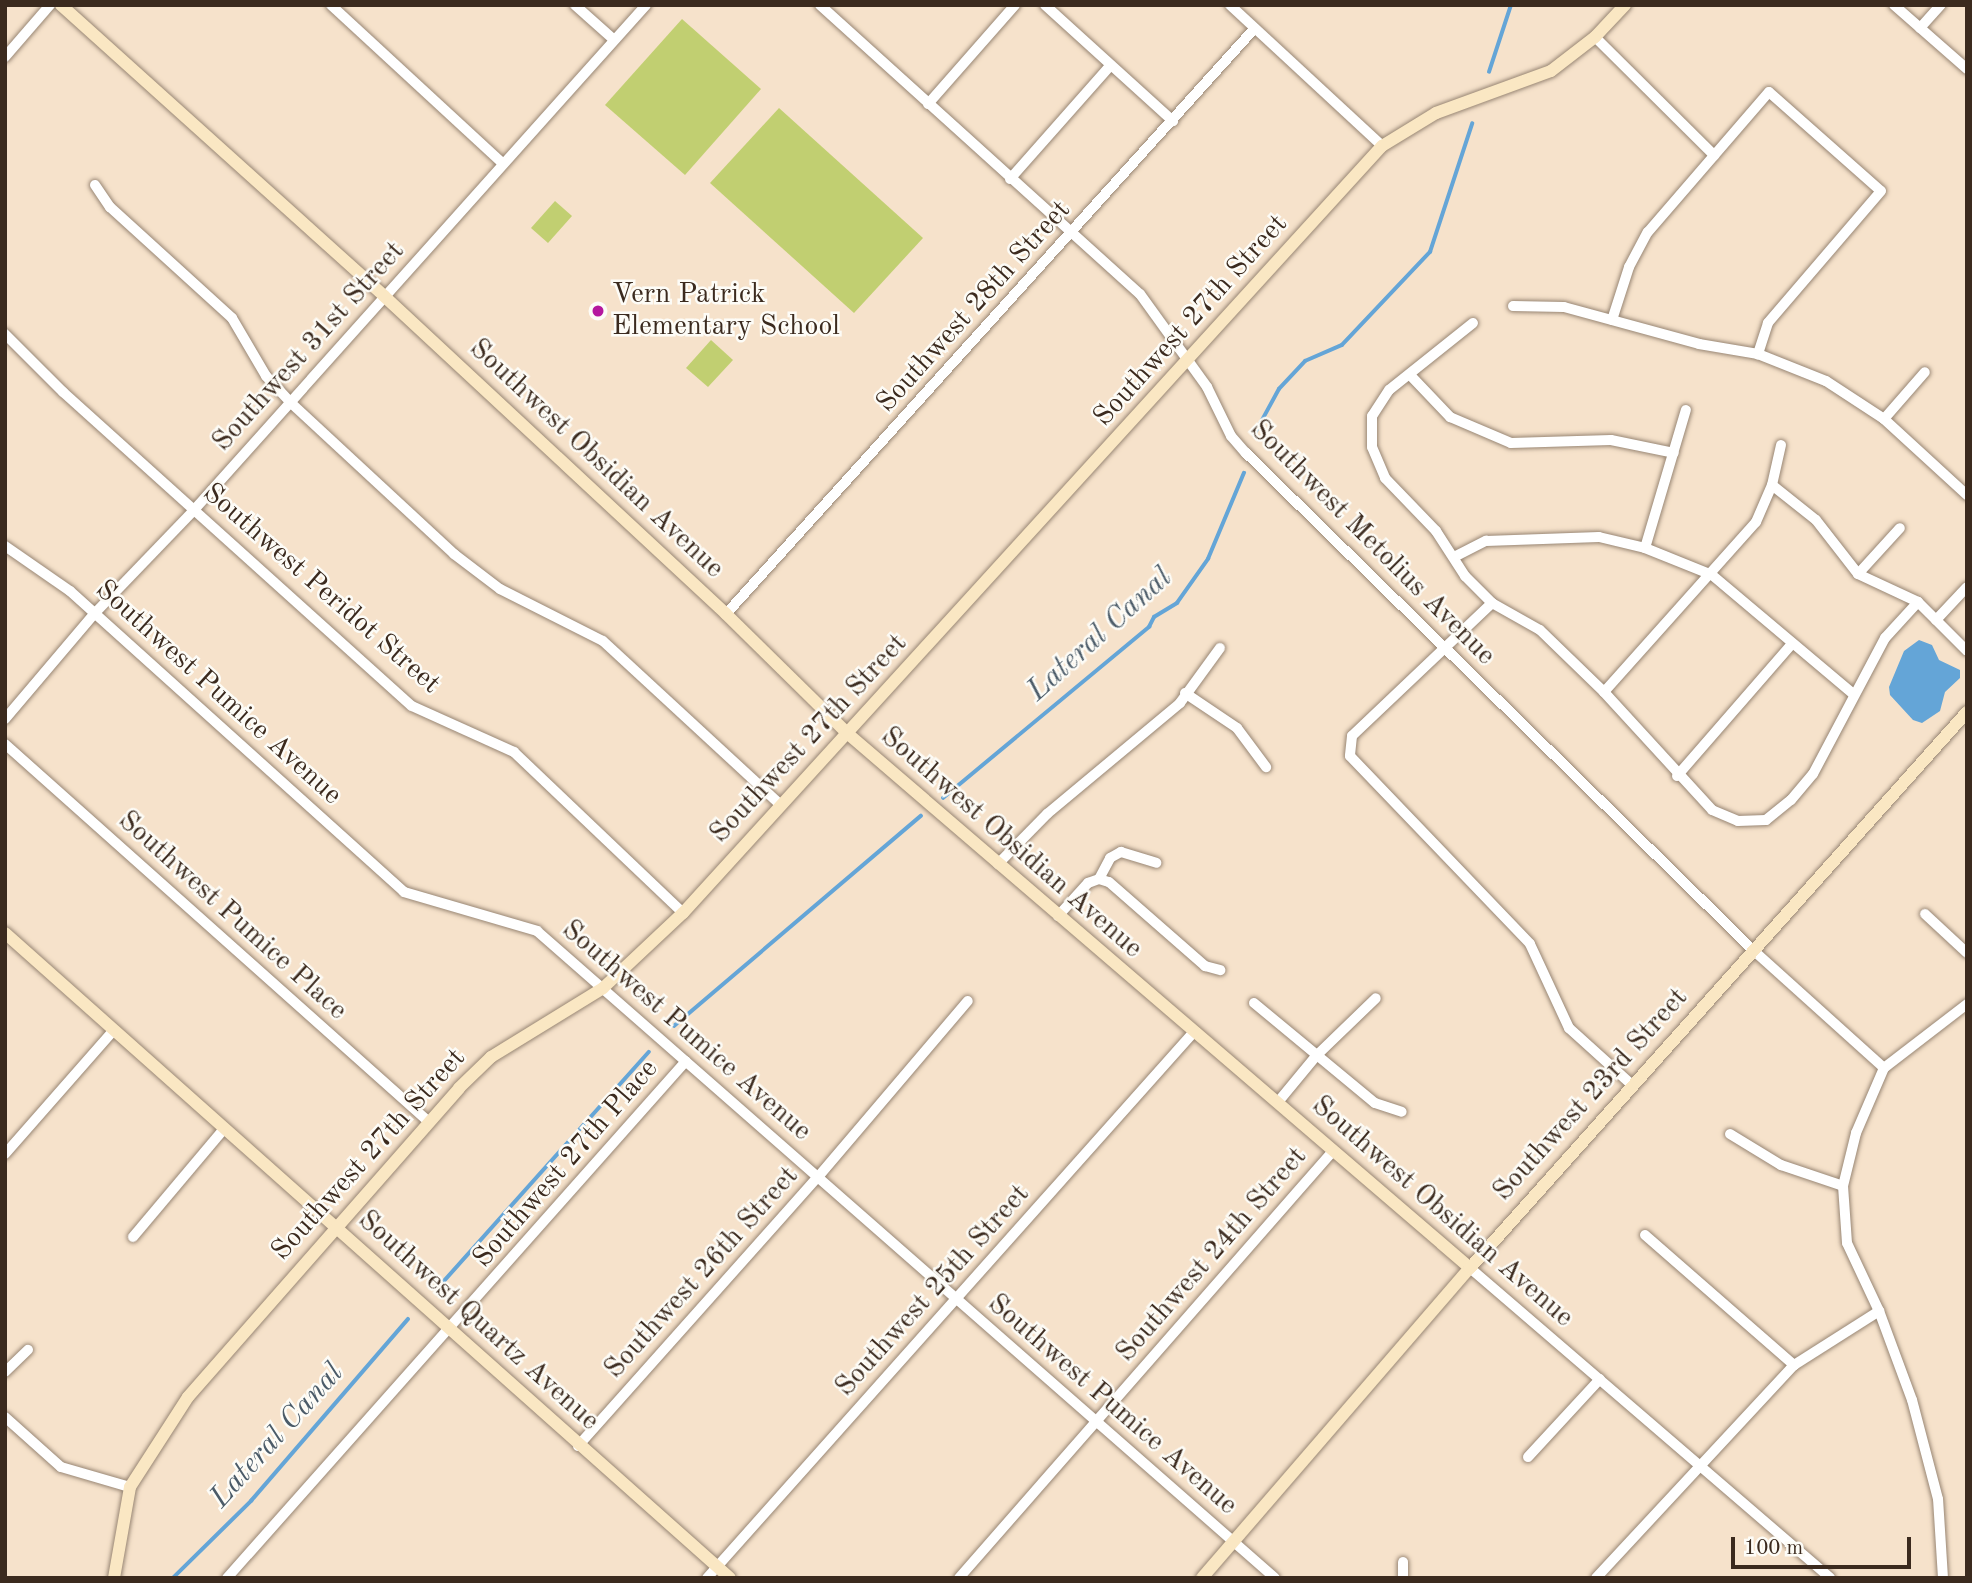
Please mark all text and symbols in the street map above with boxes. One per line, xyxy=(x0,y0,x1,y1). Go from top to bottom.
street label: Southwest 28th Street xyxy=(870,194,1078,420)
street label: Southwest 27th Street xyxy=(1087,208,1295,434)
street label: Southwest 31st Street xyxy=(206,235,412,459)
place label: Vern Patrick Elementary School xyxy=(612,278,840,344)
marker: Vern Patrick Elementary School xyxy=(590,303,606,319)
street label: Southwest Obsidian Avenue xyxy=(462,332,730,586)
street label: Southwest Metolius Avenue xyxy=(1242,413,1502,673)
street label: Southwest Peridot Street xyxy=(195,477,447,701)
water label: Lateral Canal xyxy=(1020,561,1180,709)
street label: Southwest Pumice Avenue xyxy=(88,573,348,813)
street label: Southwest 27th Street xyxy=(703,627,915,851)
street label: Southwest Obsidian Avenue xyxy=(873,720,1149,966)
street label: Southwest Pumice Place xyxy=(111,804,353,1028)
street label: Southwest Pumice Avenue xyxy=(554,913,818,1149)
street label: Southwest 23rd Street xyxy=(1487,982,1695,1208)
street label: Southwest 27th Street xyxy=(265,1042,473,1268)
street label: Southwest 27th Place xyxy=(466,1053,666,1275)
street label: Southwest Obsidian Avenue xyxy=(1304,1089,1580,1335)
street label: Southwest 24th Street xyxy=(1109,1141,1315,1369)
street label: Southwest 26th Street xyxy=(598,1160,806,1386)
street label: Southwest 25th Street xyxy=(829,1178,1037,1404)
street label: Southwest Quartz Avenue xyxy=(350,1204,606,1438)
street label: Southwest Pumice Avenue xyxy=(980,1287,1244,1523)
water label: Lateral Canal xyxy=(203,1356,351,1516)
scale bar xyxy=(1734,1524,1914,1568)
text: 100 m xyxy=(1744,1538,1803,1559)

